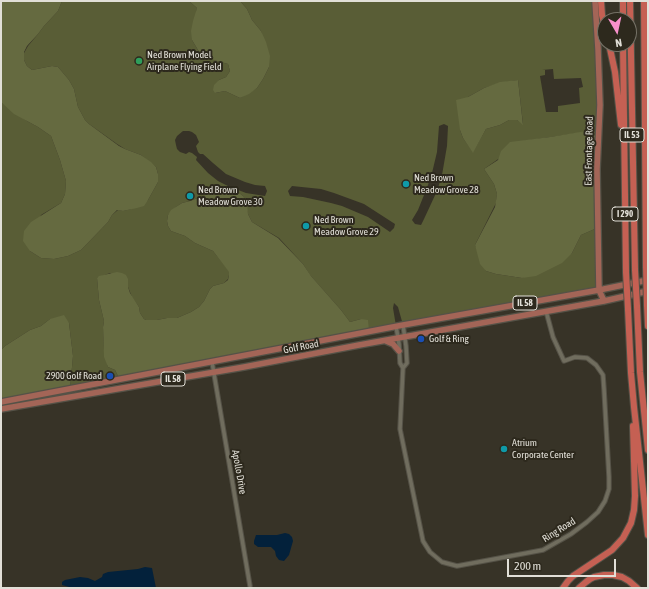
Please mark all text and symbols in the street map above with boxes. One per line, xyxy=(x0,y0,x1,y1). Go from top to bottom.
north arrow xyxy=(597,12,637,52)
text: N xyxy=(615,36,623,49)
place label: Ned Brown Model Airplane Flying Field xyxy=(147,49,222,72)
marker: Ned Brown Model Airplane Flying Field xyxy=(134,56,144,66)
street label: East Frontage Road xyxy=(582,116,596,186)
road number: IL 53 xyxy=(620,128,644,142)
place label: Ned Brown Meadow Grove 28 xyxy=(414,172,479,196)
marker: Ned Brown Meadow Grove 28 xyxy=(401,179,411,189)
place label: Ned Brown Meadow Grove 30 xyxy=(198,184,263,208)
marker: Ned Brown Meadow Grove 30 xyxy=(185,191,195,201)
road number: I 290 xyxy=(612,207,638,221)
place label: Ned Brown Meadow Grove 29 xyxy=(314,214,379,238)
marker: Ned Brown Meadow Grove 29 xyxy=(301,221,311,231)
road number: IL 58 xyxy=(513,296,537,310)
place label: Golf & Ring xyxy=(429,333,469,345)
marker: Golf & Ring xyxy=(416,334,426,344)
street label: Golf Road xyxy=(282,338,320,356)
place label: 2900 Golf Road xyxy=(46,370,102,382)
marker: 2900 Golf Road xyxy=(105,371,115,381)
road number: IL 58 xyxy=(161,372,185,386)
place label: Atrium Corporate Center xyxy=(512,437,574,460)
marker: Atrium Corporate Center xyxy=(499,444,509,454)
street label: Apollo Drive xyxy=(229,449,249,495)
street label: Ring Road xyxy=(540,515,578,545)
scale bar xyxy=(509,551,618,577)
text: 200 m xyxy=(514,559,541,573)

